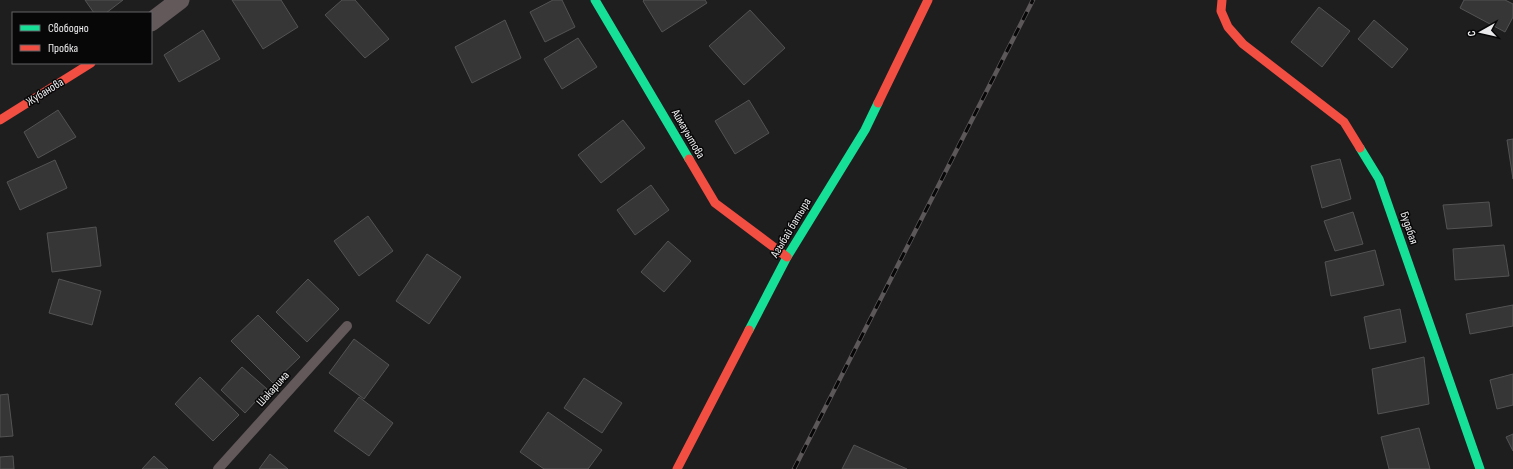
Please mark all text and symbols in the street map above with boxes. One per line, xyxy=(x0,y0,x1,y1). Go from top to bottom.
legend xyxy=(12,12,152,64)
north arrow xyxy=(1461,12,1501,52)
text: Свободно xyxy=(48,21,89,36)
text: С xyxy=(1465,29,1478,37)
text: Пробка xyxy=(48,41,79,56)
street label: Жубанова xyxy=(23,74,67,109)
street label: Аймауытова xyxy=(667,106,708,162)
street label: Агыбай батыра xyxy=(767,195,815,261)
street label: Будабая xyxy=(1396,210,1422,247)
street label: Шакарима xyxy=(253,368,293,410)

